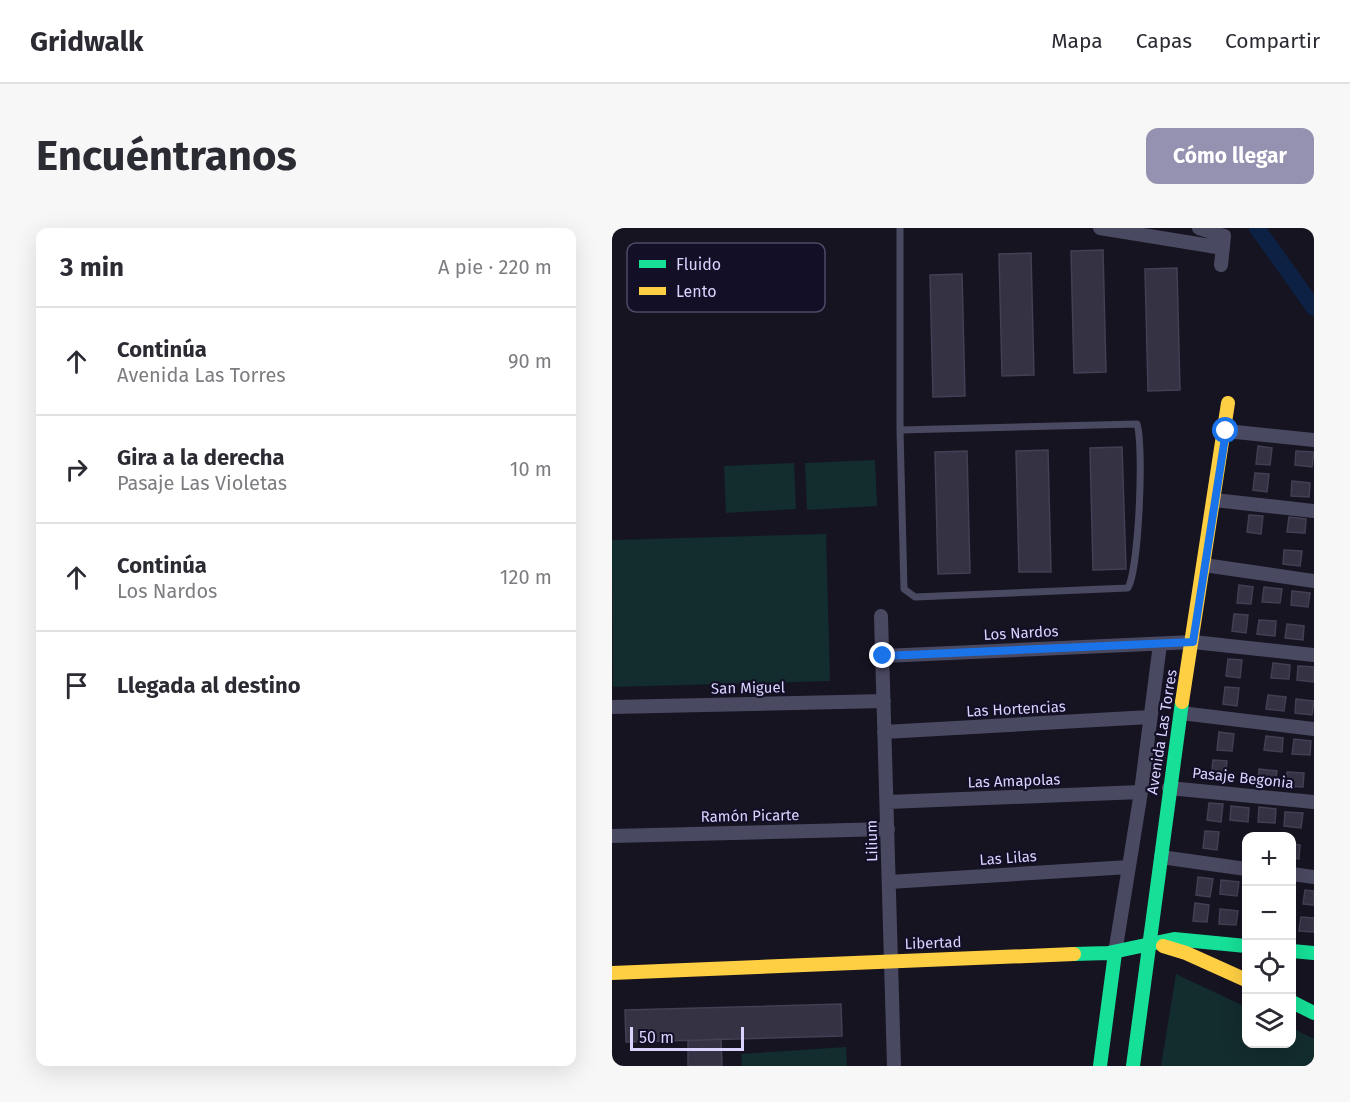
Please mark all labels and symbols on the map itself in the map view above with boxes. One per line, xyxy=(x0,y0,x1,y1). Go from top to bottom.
legend xyxy=(627,243,825,312)
text: Fluido xyxy=(676,255,721,274)
text: Lento xyxy=(676,282,717,301)
route start xyxy=(1212,417,1238,443)
street label: Los Nardos xyxy=(983,622,1059,644)
route end xyxy=(869,642,895,668)
street label: Avenida Las Torres xyxy=(1143,668,1181,796)
street label: San Miguel xyxy=(711,678,786,698)
street label: Las Hortencias xyxy=(966,697,1066,721)
street label: Pasaje Begonia xyxy=(1191,764,1295,792)
street label: Las Amapolas xyxy=(967,770,1061,792)
street label: Ramón Picarte xyxy=(700,806,800,826)
street label: Lilium xyxy=(863,820,881,862)
street label: Las Lilas xyxy=(979,847,1037,869)
street label: Libertad xyxy=(904,933,962,953)
scale bar xyxy=(630,1024,744,1052)

